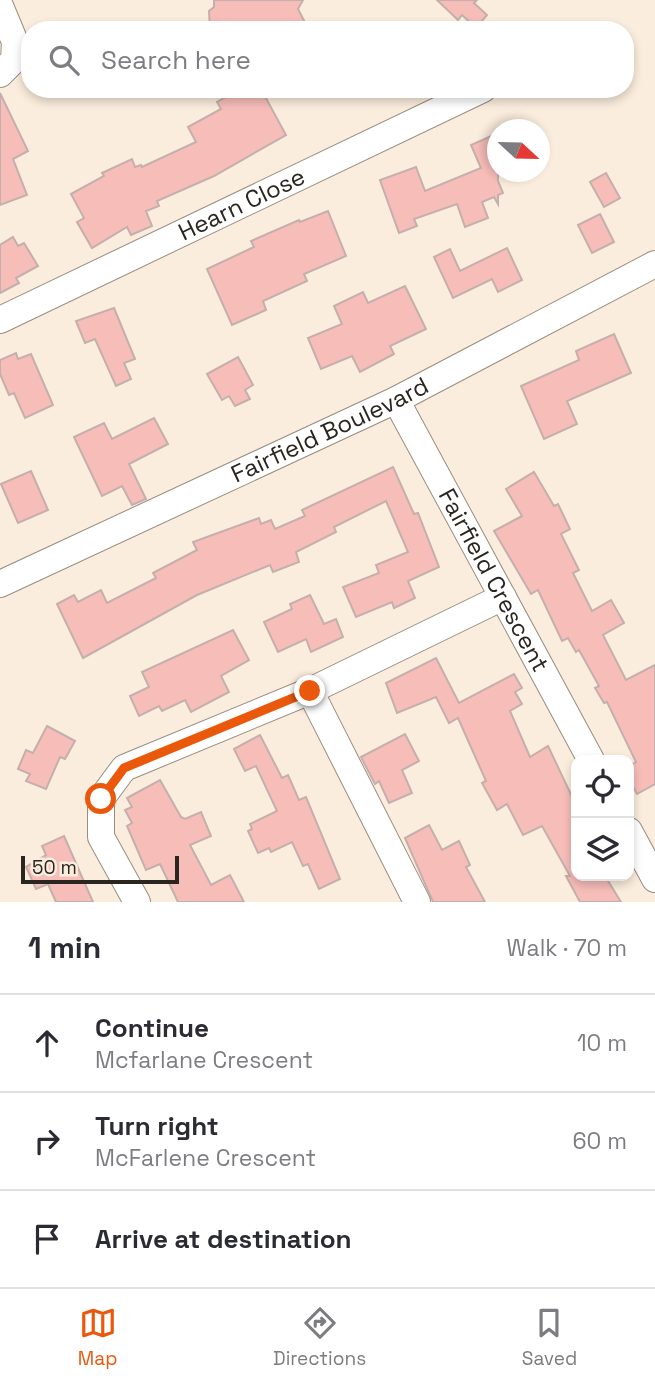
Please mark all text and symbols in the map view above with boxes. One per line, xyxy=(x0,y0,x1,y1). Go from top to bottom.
search box xyxy=(21,21,634,98)
icon: search xyxy=(45,41,83,79)
text: Search here xyxy=(101,43,251,77)
north arrow xyxy=(487,119,550,182)
street label: Hearn Close xyxy=(173,160,310,247)
street label: Fairfield Boulevard xyxy=(226,370,434,489)
street label: Fairfield Crescent xyxy=(432,483,556,677)
route end xyxy=(294,675,325,706)
map controls xyxy=(571,755,634,881)
button: locate xyxy=(571,755,634,818)
route start xyxy=(85,783,116,814)
button: layers xyxy=(571,818,634,881)
scale bar xyxy=(21,853,178,885)
text: 50 m xyxy=(32,855,77,880)
text: 1 min xyxy=(28,928,101,967)
text: Walk · 70 m xyxy=(507,933,627,963)
text: Continue xyxy=(95,1011,209,1045)
icon: ahead xyxy=(28,1024,66,1062)
text: 10 m xyxy=(577,1028,627,1058)
text: Mcfarlane Crescent xyxy=(95,1045,313,1075)
text: Turn right xyxy=(95,1109,219,1143)
icon: right xyxy=(28,1122,66,1160)
text: 60 m xyxy=(572,1126,627,1156)
text: McFarlene Crescent xyxy=(95,1143,316,1173)
icon: arrive xyxy=(28,1220,66,1258)
text: Arrive at destination xyxy=(95,1222,352,1256)
tab: Map xyxy=(78,1304,117,1371)
tab: Directions xyxy=(273,1304,366,1371)
tab: Saved xyxy=(522,1304,577,1371)

